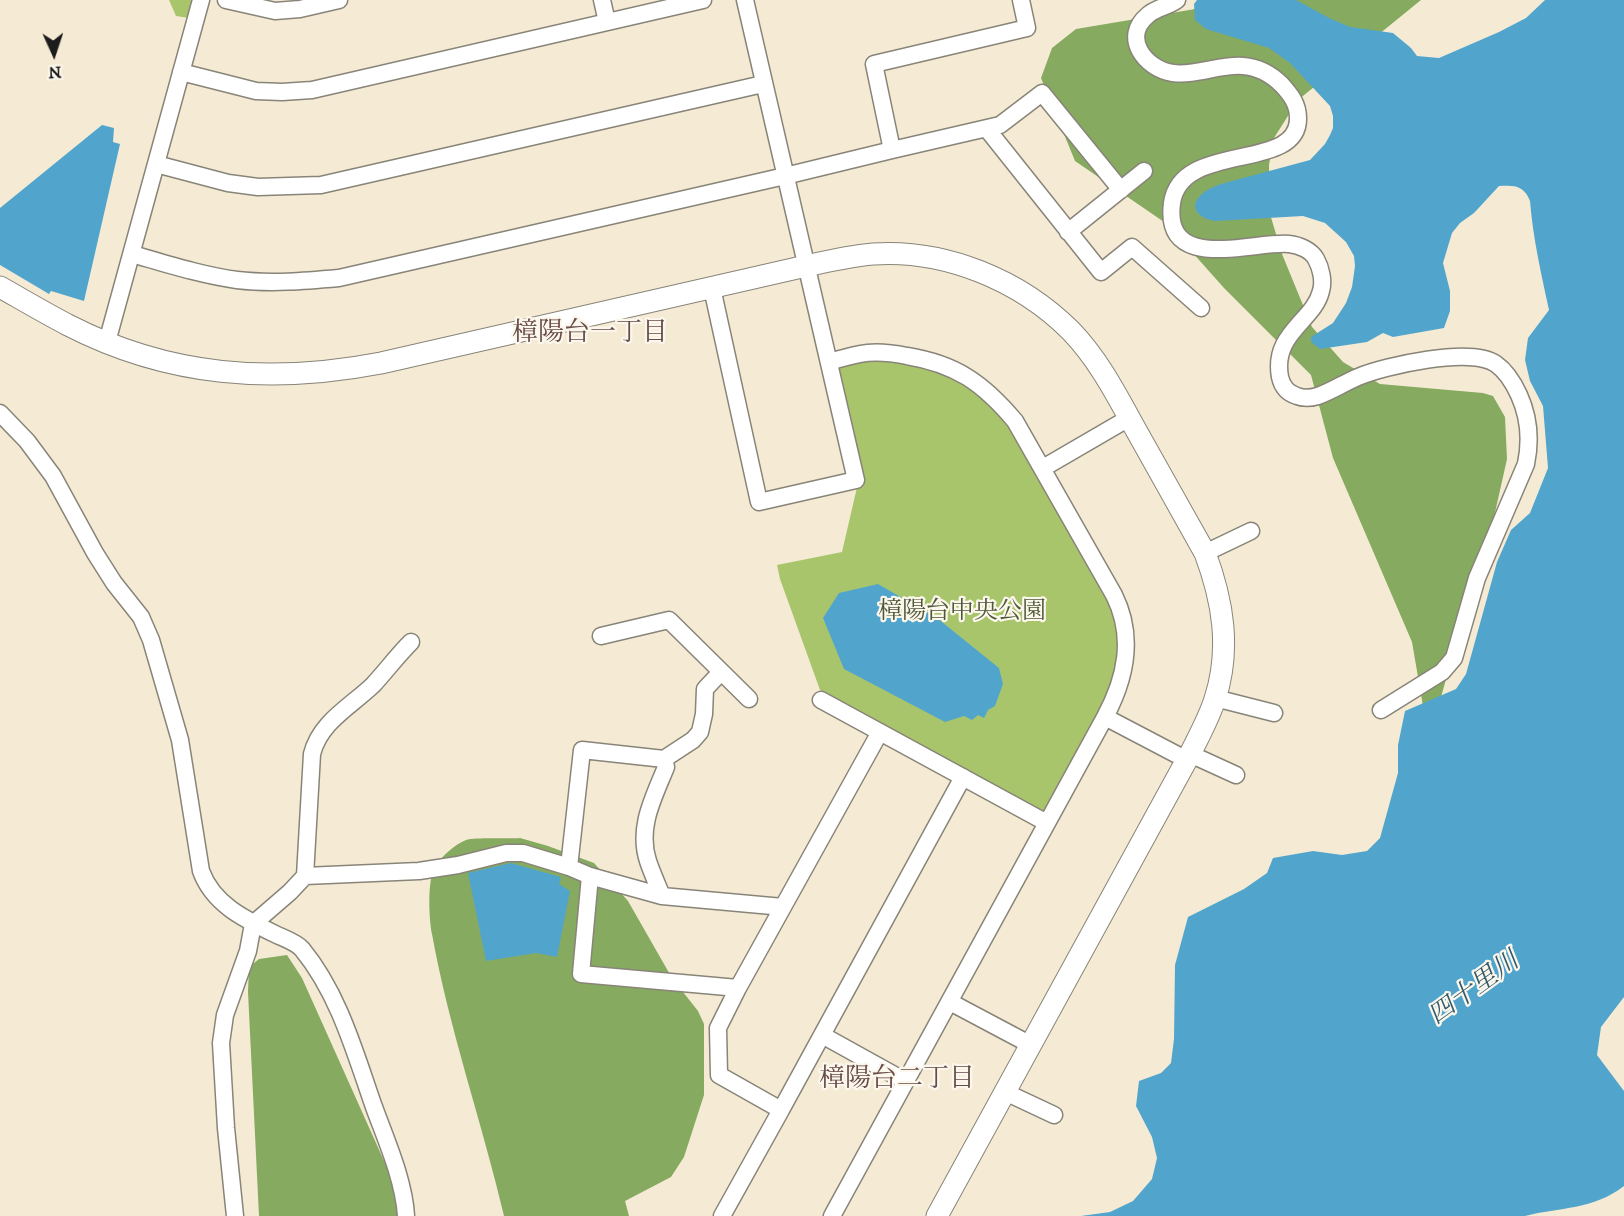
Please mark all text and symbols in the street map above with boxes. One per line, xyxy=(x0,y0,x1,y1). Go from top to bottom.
north arrow xyxy=(24,24,84,84)
text: N xyxy=(48,62,62,82)
district label: 樟陽台一丁目 xyxy=(512,319,668,351)
park label: 樟陽台中央公園 xyxy=(878,599,1046,627)
water label: 四十里川 xyxy=(1424,947,1526,1033)
district label: 樟陽台二丁目 xyxy=(819,1065,975,1097)

